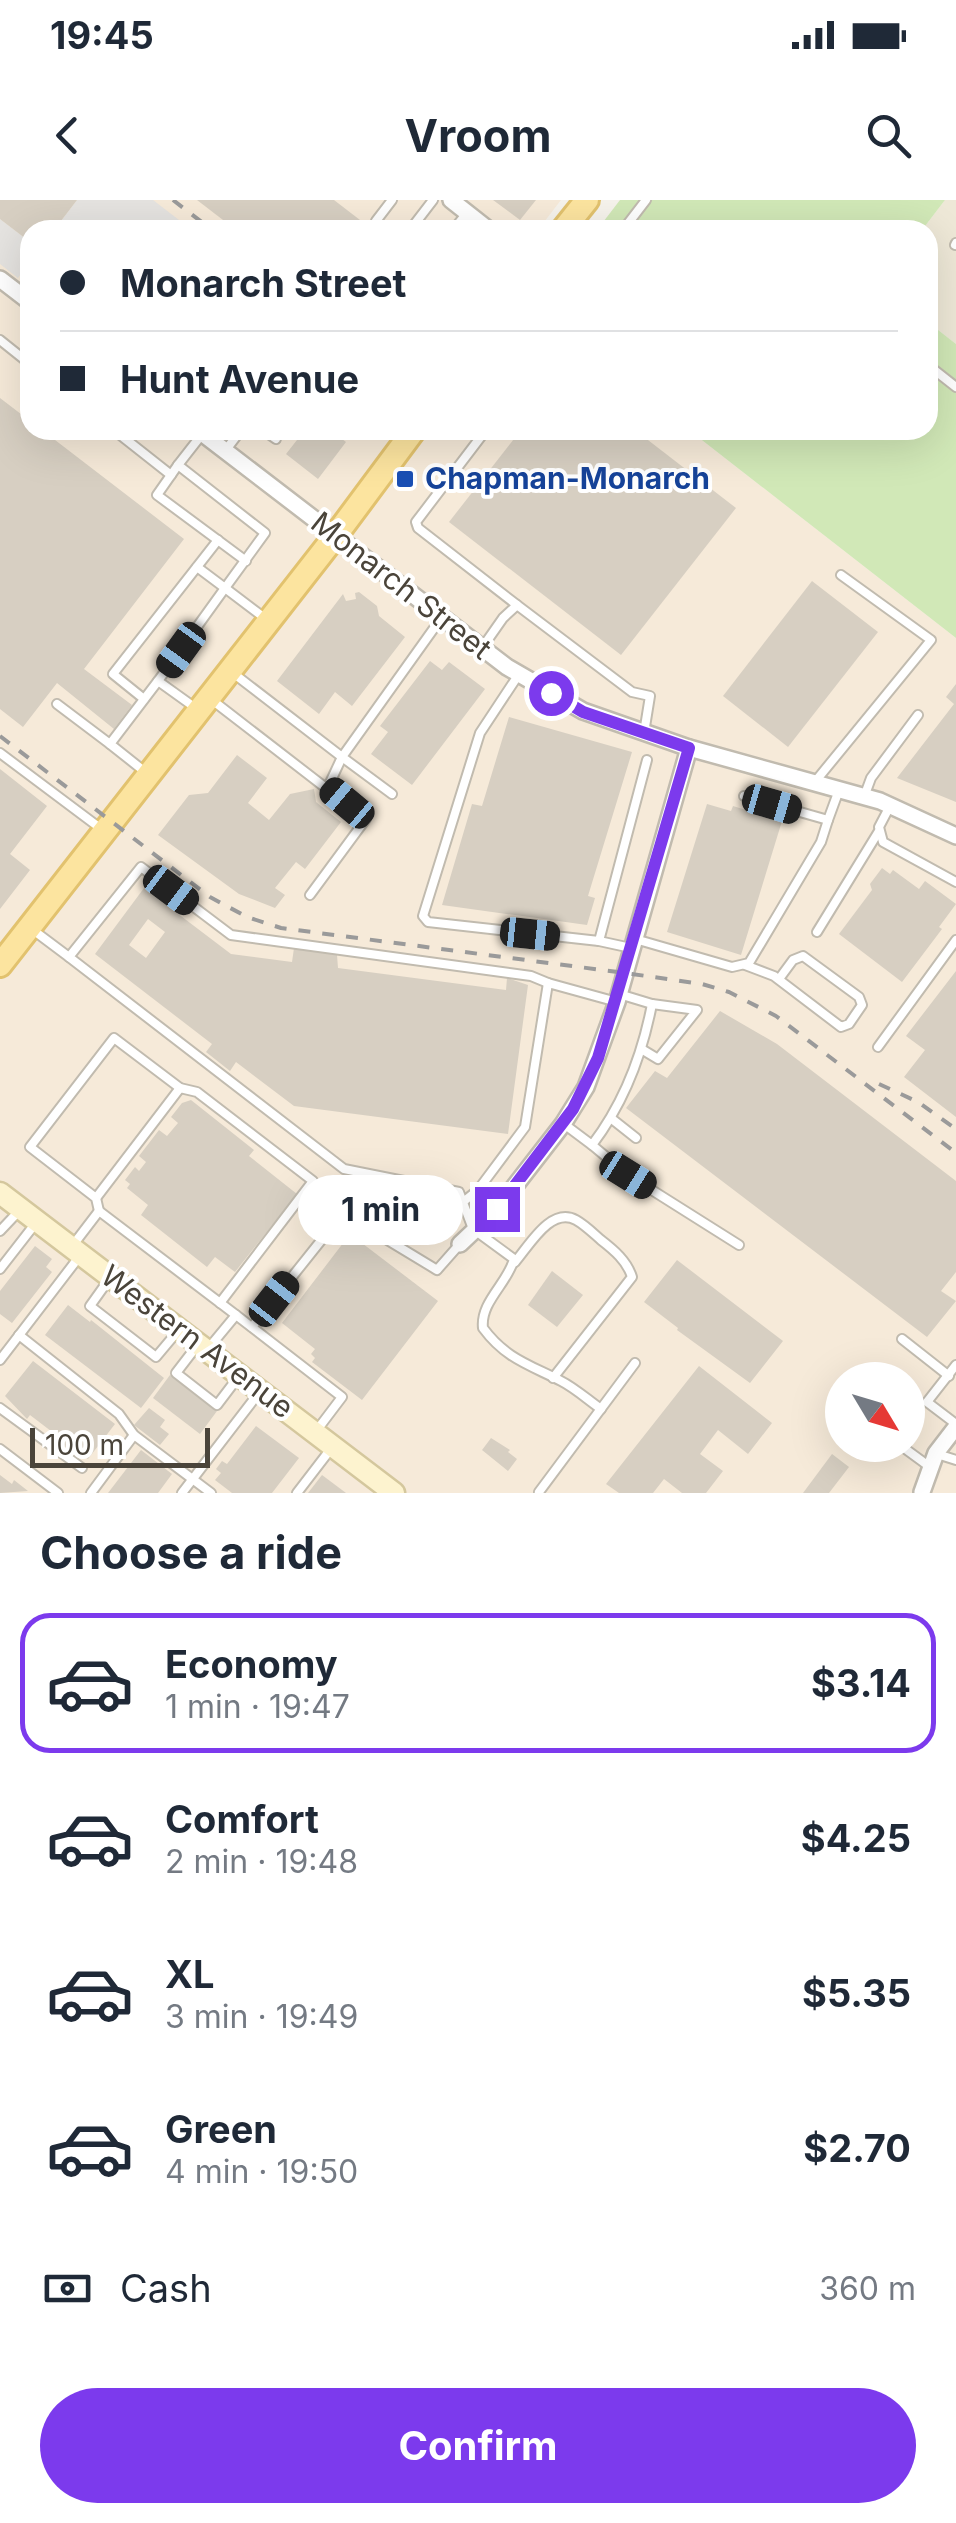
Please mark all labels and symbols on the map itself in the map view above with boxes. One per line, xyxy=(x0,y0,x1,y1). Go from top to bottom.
place label: Chapman-Monarch xyxy=(425,460,710,496)
marker: Chapman-Monarch xyxy=(394,468,416,490)
street label: Monarch Street xyxy=(304,504,499,667)
car xyxy=(151,617,211,683)
route start xyxy=(529,671,574,716)
car xyxy=(314,772,380,834)
car xyxy=(739,781,805,827)
car xyxy=(138,860,204,920)
car xyxy=(499,916,561,952)
car xyxy=(595,1146,661,1204)
callout: 1 min xyxy=(297,1174,462,1244)
route end xyxy=(475,1187,520,1232)
street label: Western Avenue xyxy=(94,1257,301,1425)
car xyxy=(244,1266,304,1332)
north arrow xyxy=(825,1362,925,1462)
scale bar xyxy=(30,1423,210,1468)

